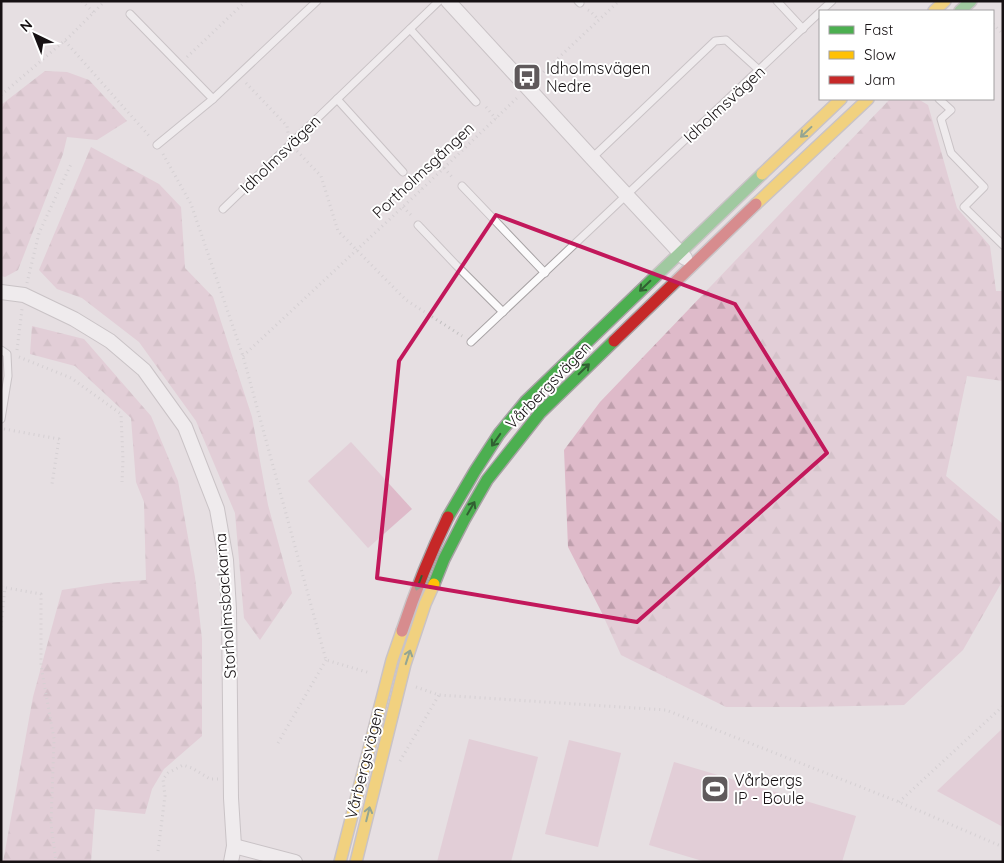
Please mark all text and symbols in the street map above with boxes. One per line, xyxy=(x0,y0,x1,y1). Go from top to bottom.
north arrow xyxy=(10,10,60,60)
legend xyxy=(819,10,994,100)
text: N xyxy=(16,15,36,36)
text: Fast xyxy=(864,20,893,39)
text: Slow xyxy=(864,45,896,64)
place label: Idholmsvägen Nedre xyxy=(546,58,650,96)
street label: Idholmsvägen xyxy=(679,61,769,147)
bus stop icon: Idholmsvägen Nedre xyxy=(512,62,542,92)
text: Jam xyxy=(864,70,895,89)
street label: Idholmsvägen xyxy=(236,111,324,197)
street label: Portholmsgången xyxy=(368,118,478,222)
one-way arrow xyxy=(800,126,812,138)
one-way arrow xyxy=(639,280,651,292)
street label: Vårbergsvägen xyxy=(501,337,595,433)
one-way arrow xyxy=(578,363,591,375)
one-way arrow xyxy=(491,433,501,447)
one-way arrow xyxy=(466,500,476,515)
street label: Storholmsbackarna xyxy=(210,533,240,679)
one-way arrow xyxy=(414,574,423,590)
one-way arrow xyxy=(403,649,413,665)
street label: Vårbergsvägen xyxy=(340,705,388,821)
place label: Vårbergs IP - Boule xyxy=(734,770,804,808)
sports icon: Vårbergs IP - Boule xyxy=(700,774,730,804)
one-way arrow xyxy=(364,807,373,823)

